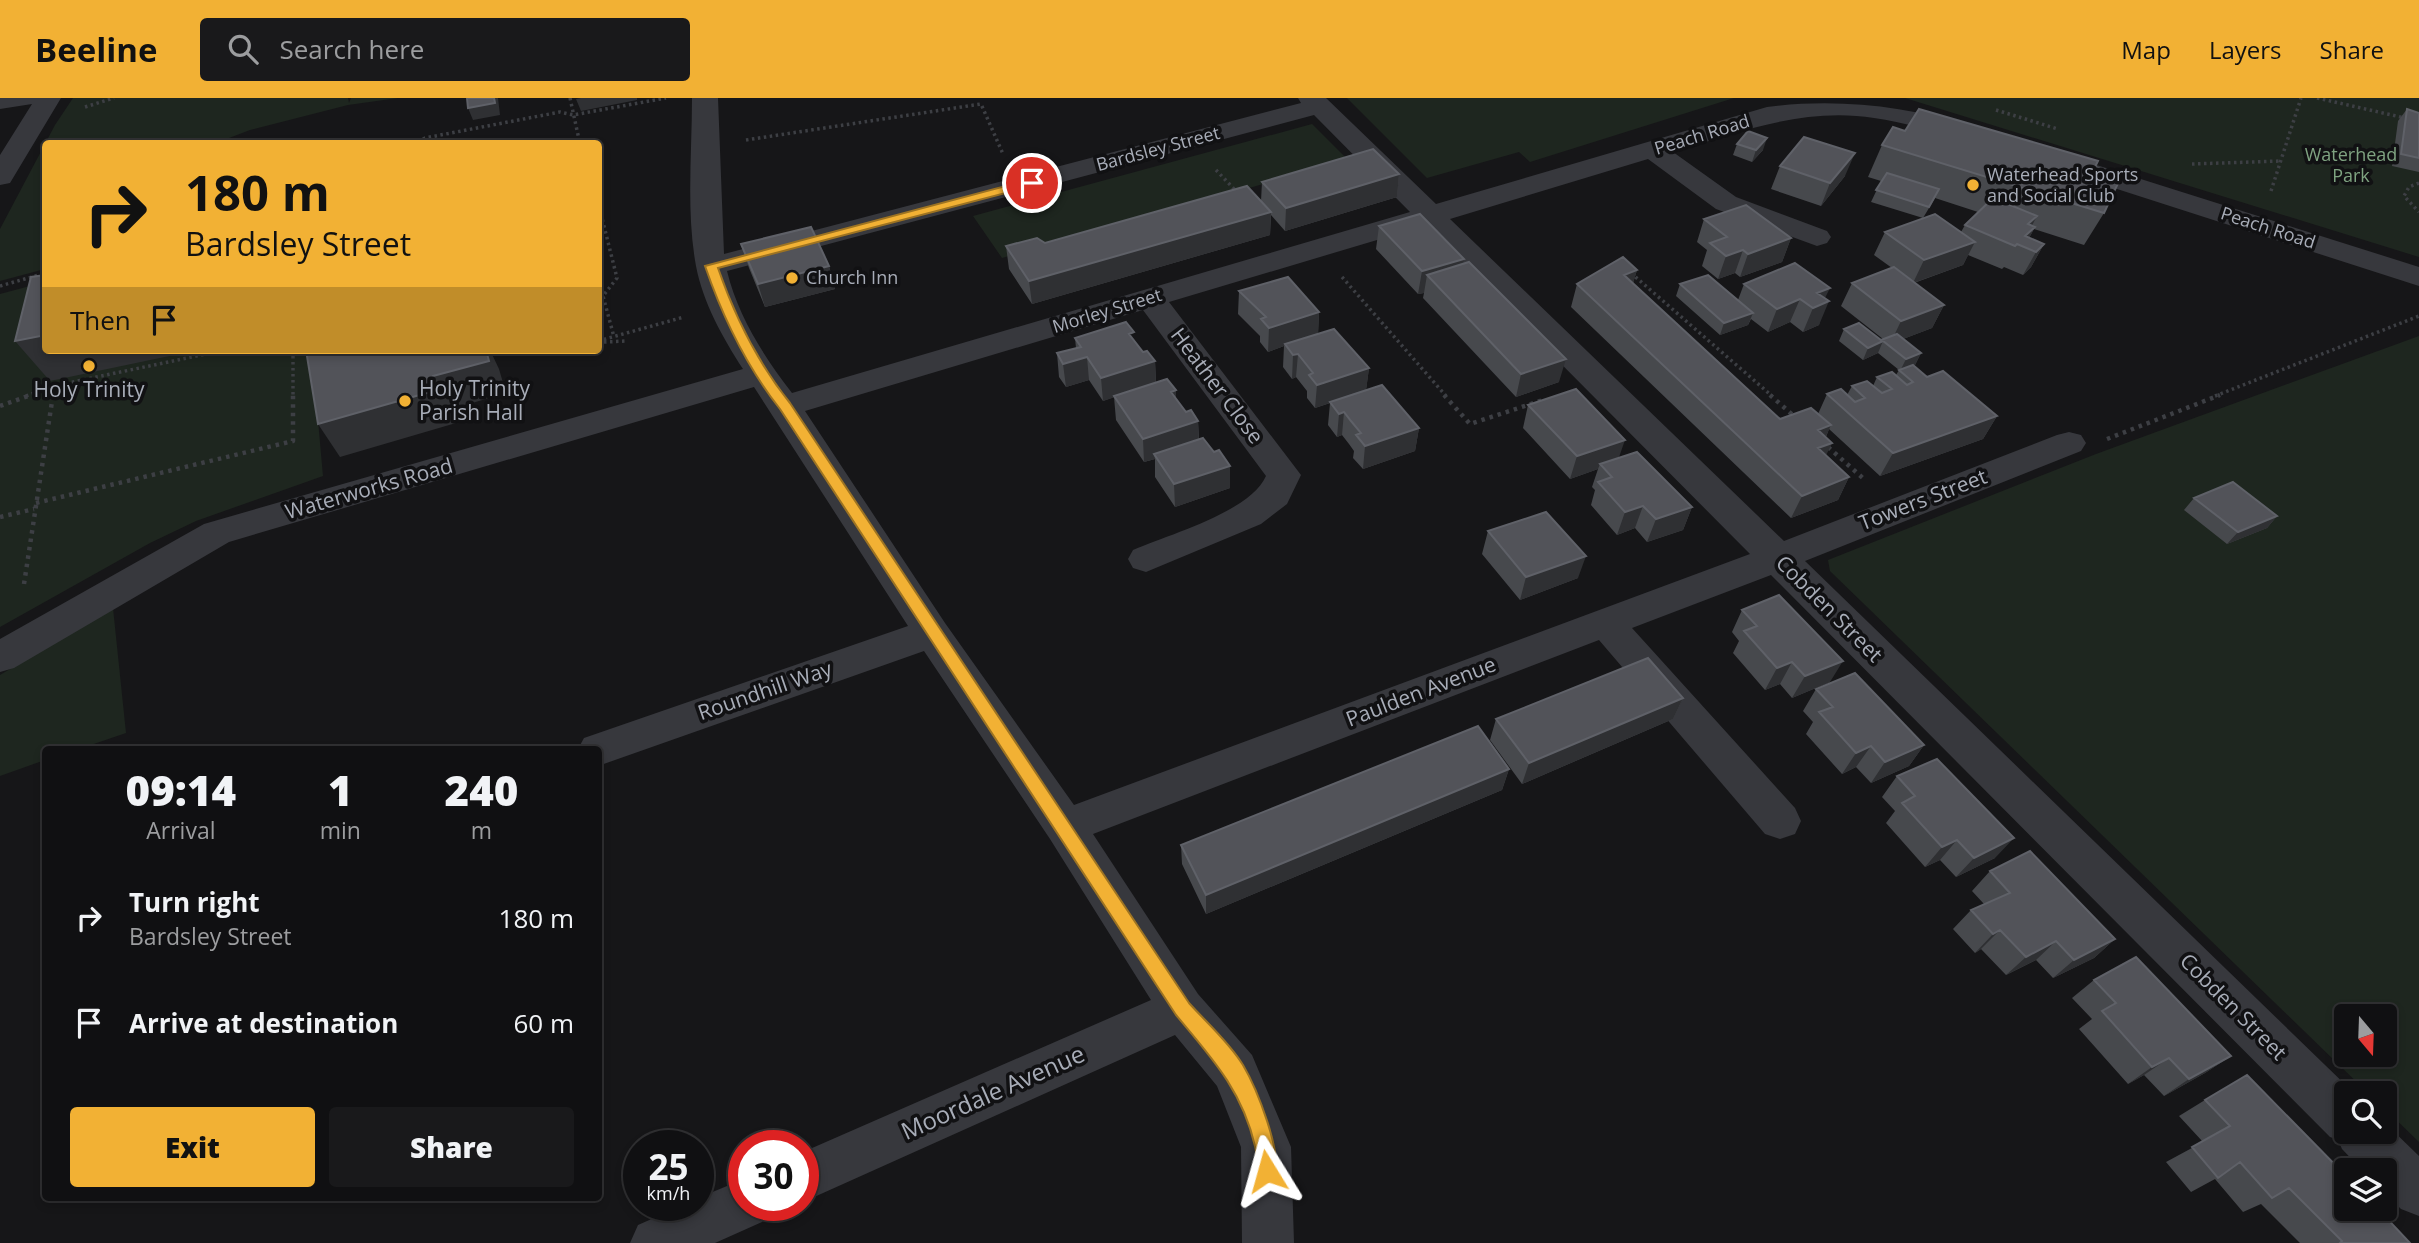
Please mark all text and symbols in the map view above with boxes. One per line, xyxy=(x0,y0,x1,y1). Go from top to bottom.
search box xyxy=(200,18,690,81)
text: Beeline xyxy=(35,27,158,72)
icon: search xyxy=(224,30,262,68)
text: Search here xyxy=(280,31,424,67)
text: Map xyxy=(2121,33,2171,66)
text: Layers xyxy=(2209,33,2282,66)
text: Share xyxy=(2320,33,2384,66)
street label: Peach Road xyxy=(1651,108,1752,160)
street label: Bardsley Street xyxy=(1093,120,1222,176)
park label: Waterhead Park xyxy=(2305,142,2397,187)
pin xyxy=(1002,153,1062,213)
text: 180 m xyxy=(185,159,330,225)
place label: Waterhead Sports and Social Club xyxy=(1987,162,2138,207)
icon: arrive xyxy=(1013,164,1051,202)
icon: right xyxy=(70,168,161,259)
marker: Waterhead Sports and Social Club xyxy=(1965,177,1981,193)
street label: Peach Road xyxy=(2218,200,2319,254)
text: Bardsley Street xyxy=(185,222,411,265)
place label: Church Inn xyxy=(806,265,898,289)
marker: Church Inn xyxy=(784,270,800,286)
street label: Morley Street xyxy=(1049,282,1164,338)
icon: arrive xyxy=(145,301,183,339)
text: Then xyxy=(70,302,131,338)
street label: Heather Close xyxy=(1165,322,1271,449)
marker: Holy Trinity xyxy=(81,358,97,374)
place label: Holy Trinity Parish Hall xyxy=(419,374,531,426)
place label: Holy Trinity xyxy=(33,375,145,403)
marker: Holy Trinity Parish Hall xyxy=(397,393,413,409)
street label: Waterworks Road xyxy=(282,451,456,525)
street label: Towers Street xyxy=(1855,462,1991,536)
street label: Cobden Street xyxy=(1770,549,1889,668)
street label: Paulden Avenue xyxy=(1342,650,1500,733)
street label: Roundhill Way xyxy=(694,654,836,726)
text: 09:14 xyxy=(126,761,236,818)
text: 1 xyxy=(328,761,353,818)
text: 240 xyxy=(445,761,518,818)
text: Arrival xyxy=(146,814,216,846)
text: min xyxy=(320,814,361,846)
text: m xyxy=(471,814,492,846)
text: Turn right xyxy=(129,884,260,920)
icon: right xyxy=(70,899,108,937)
text: 180 m xyxy=(499,900,574,936)
text: Bardsley Street xyxy=(129,920,292,952)
street label: Cobden Street xyxy=(2174,947,2293,1066)
icon: arrive xyxy=(70,1004,108,1042)
north arrow xyxy=(2334,1004,2398,1068)
map controls xyxy=(2334,1004,2397,1221)
text: Arrive at destination xyxy=(129,1005,398,1041)
text: 60 m xyxy=(513,1005,574,1041)
street label: Moordale Avenue xyxy=(895,1036,1089,1147)
button: search xyxy=(2334,1081,2397,1144)
button: Exit xyxy=(70,1107,315,1187)
button: Share xyxy=(329,1107,574,1187)
speed limit sign: 30 xyxy=(728,1130,819,1221)
position arrow xyxy=(1230,1134,1304,1208)
text: 25 xyxy=(648,1143,689,1190)
button: layers xyxy=(2334,1158,2397,1221)
text: km/h xyxy=(647,1181,690,1205)

